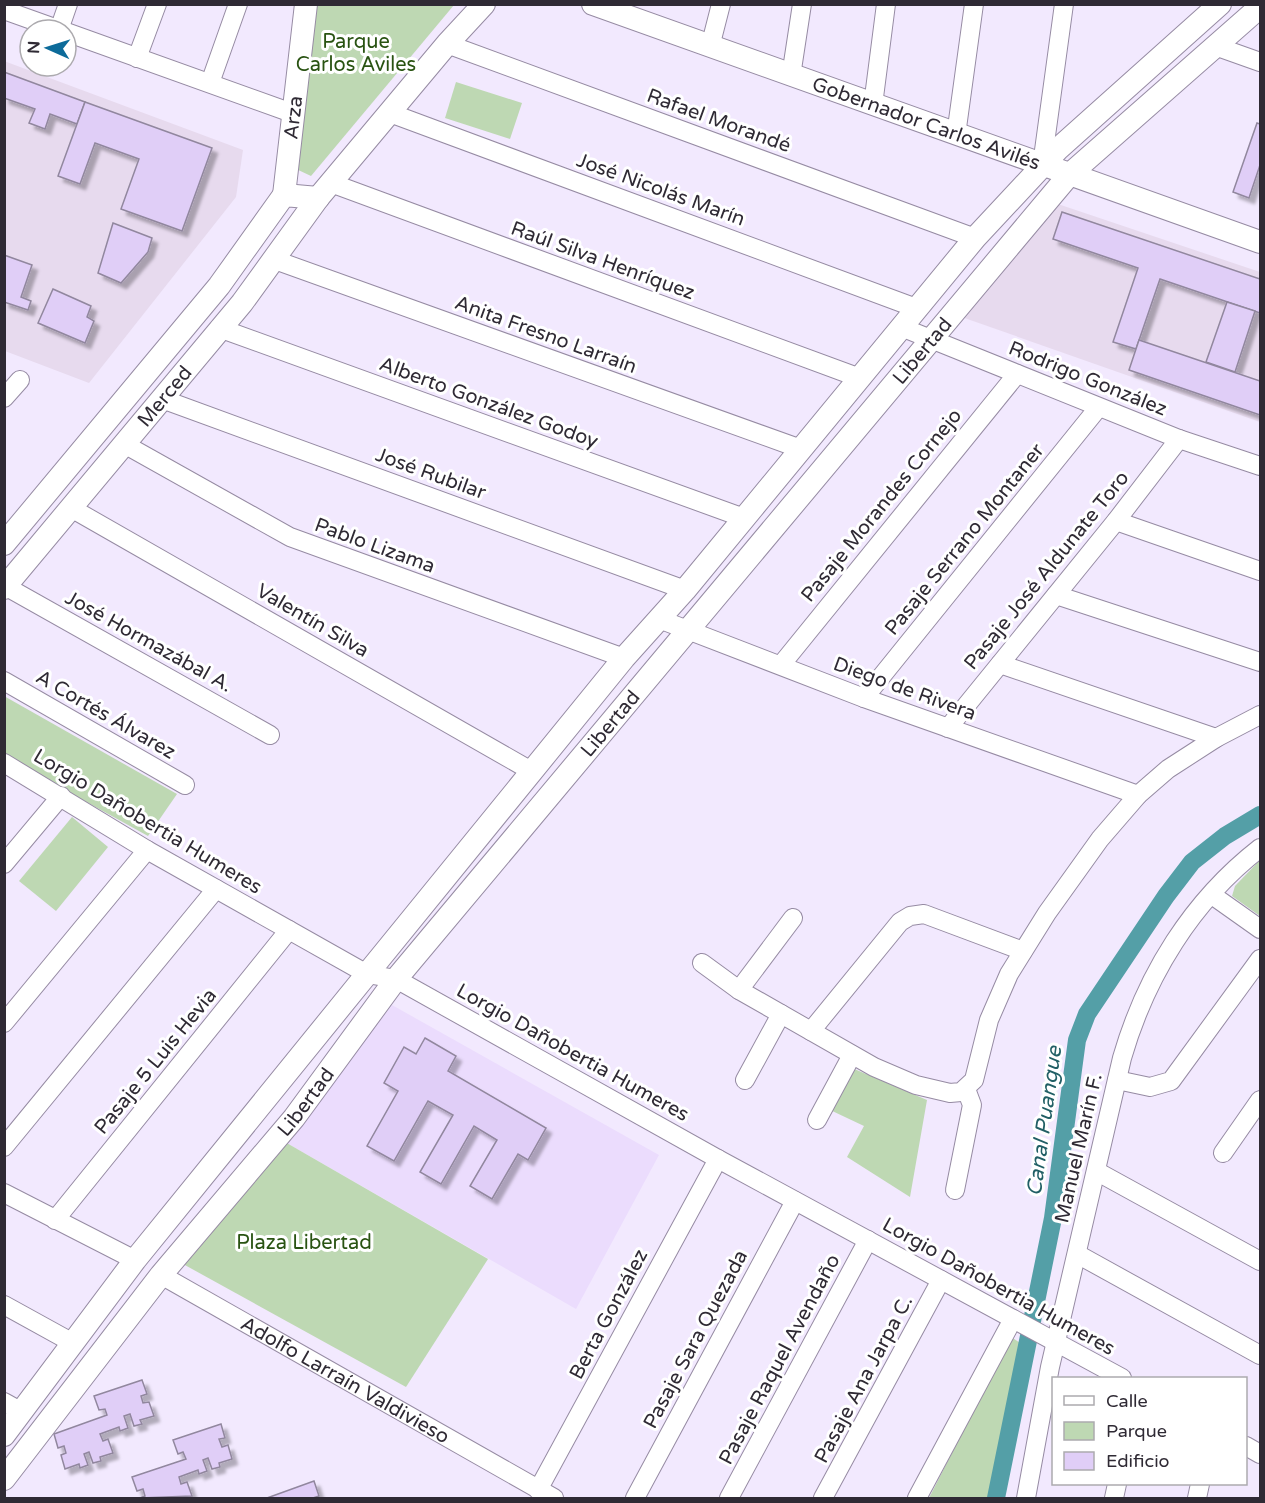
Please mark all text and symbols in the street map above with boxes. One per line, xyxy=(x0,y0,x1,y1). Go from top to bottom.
north arrow xyxy=(18,18,78,78)
park label: Parque Carlos Aviles xyxy=(296,30,416,77)
text: N xyxy=(24,40,44,54)
street label: Gobernador Carlos Avilés xyxy=(809,72,1043,176)
street label: Rafael Morandé xyxy=(643,84,794,158)
street label: Arza xyxy=(279,95,308,141)
street label: José Nicolás Marín xyxy=(573,148,748,232)
street label: Raúl Silva Henríquez xyxy=(507,217,698,305)
street label: Anita Fresno Larraín xyxy=(451,291,640,379)
street label: Libertad xyxy=(888,313,957,390)
street label: Rodrigo González xyxy=(1005,336,1170,422)
street label: Alberto González Godoy xyxy=(376,352,602,454)
street label: Merced xyxy=(133,361,197,432)
street label: Pasaje Morandes Cornejo xyxy=(796,404,967,607)
street label: Pasaje Serrano Montaner xyxy=(880,439,1050,640)
street label: José Rubilar xyxy=(372,443,489,505)
street label: Pasaje José Aldunate Toro xyxy=(959,466,1134,675)
street label: Pablo Lizama xyxy=(311,513,438,579)
street label: Valentín Silva xyxy=(252,579,373,663)
street label: José Hormazábal A. xyxy=(61,586,236,698)
street label: Diego de Rivera xyxy=(830,652,979,726)
street label: A Cortés Álvarez xyxy=(31,664,180,765)
street label: Libertad xyxy=(576,686,646,762)
street label: Lorgio Dañobertia Humeres xyxy=(29,744,266,900)
street label: Lorgio Dañobertia Humeres xyxy=(452,979,693,1127)
street label: Pasaje 5 Luis Hevia xyxy=(90,984,222,1139)
water label: Canal Puangue xyxy=(1022,1043,1068,1198)
street label: Libertad xyxy=(273,1063,340,1142)
street label: Manuel Marín F. xyxy=(1050,1071,1108,1225)
street label: Lorgio Dañobertia Humeres xyxy=(878,1213,1119,1361)
park label: Plaza Libertad xyxy=(236,1231,372,1255)
street label: Berta González xyxy=(565,1245,653,1384)
street label: Pasaje Sara Quezada xyxy=(639,1246,753,1433)
street label: Pasaje Raquel Avendaño xyxy=(714,1250,846,1469)
street label: Pasaje Ana Jarpa C. xyxy=(810,1292,918,1467)
street label: Adolfo Larraín Valdivieso xyxy=(236,1312,453,1449)
legend xyxy=(1052,1377,1247,1485)
text: Calle xyxy=(1106,1390,1148,1412)
text: Parque xyxy=(1106,1420,1167,1442)
text: Edificio xyxy=(1106,1450,1170,1472)

